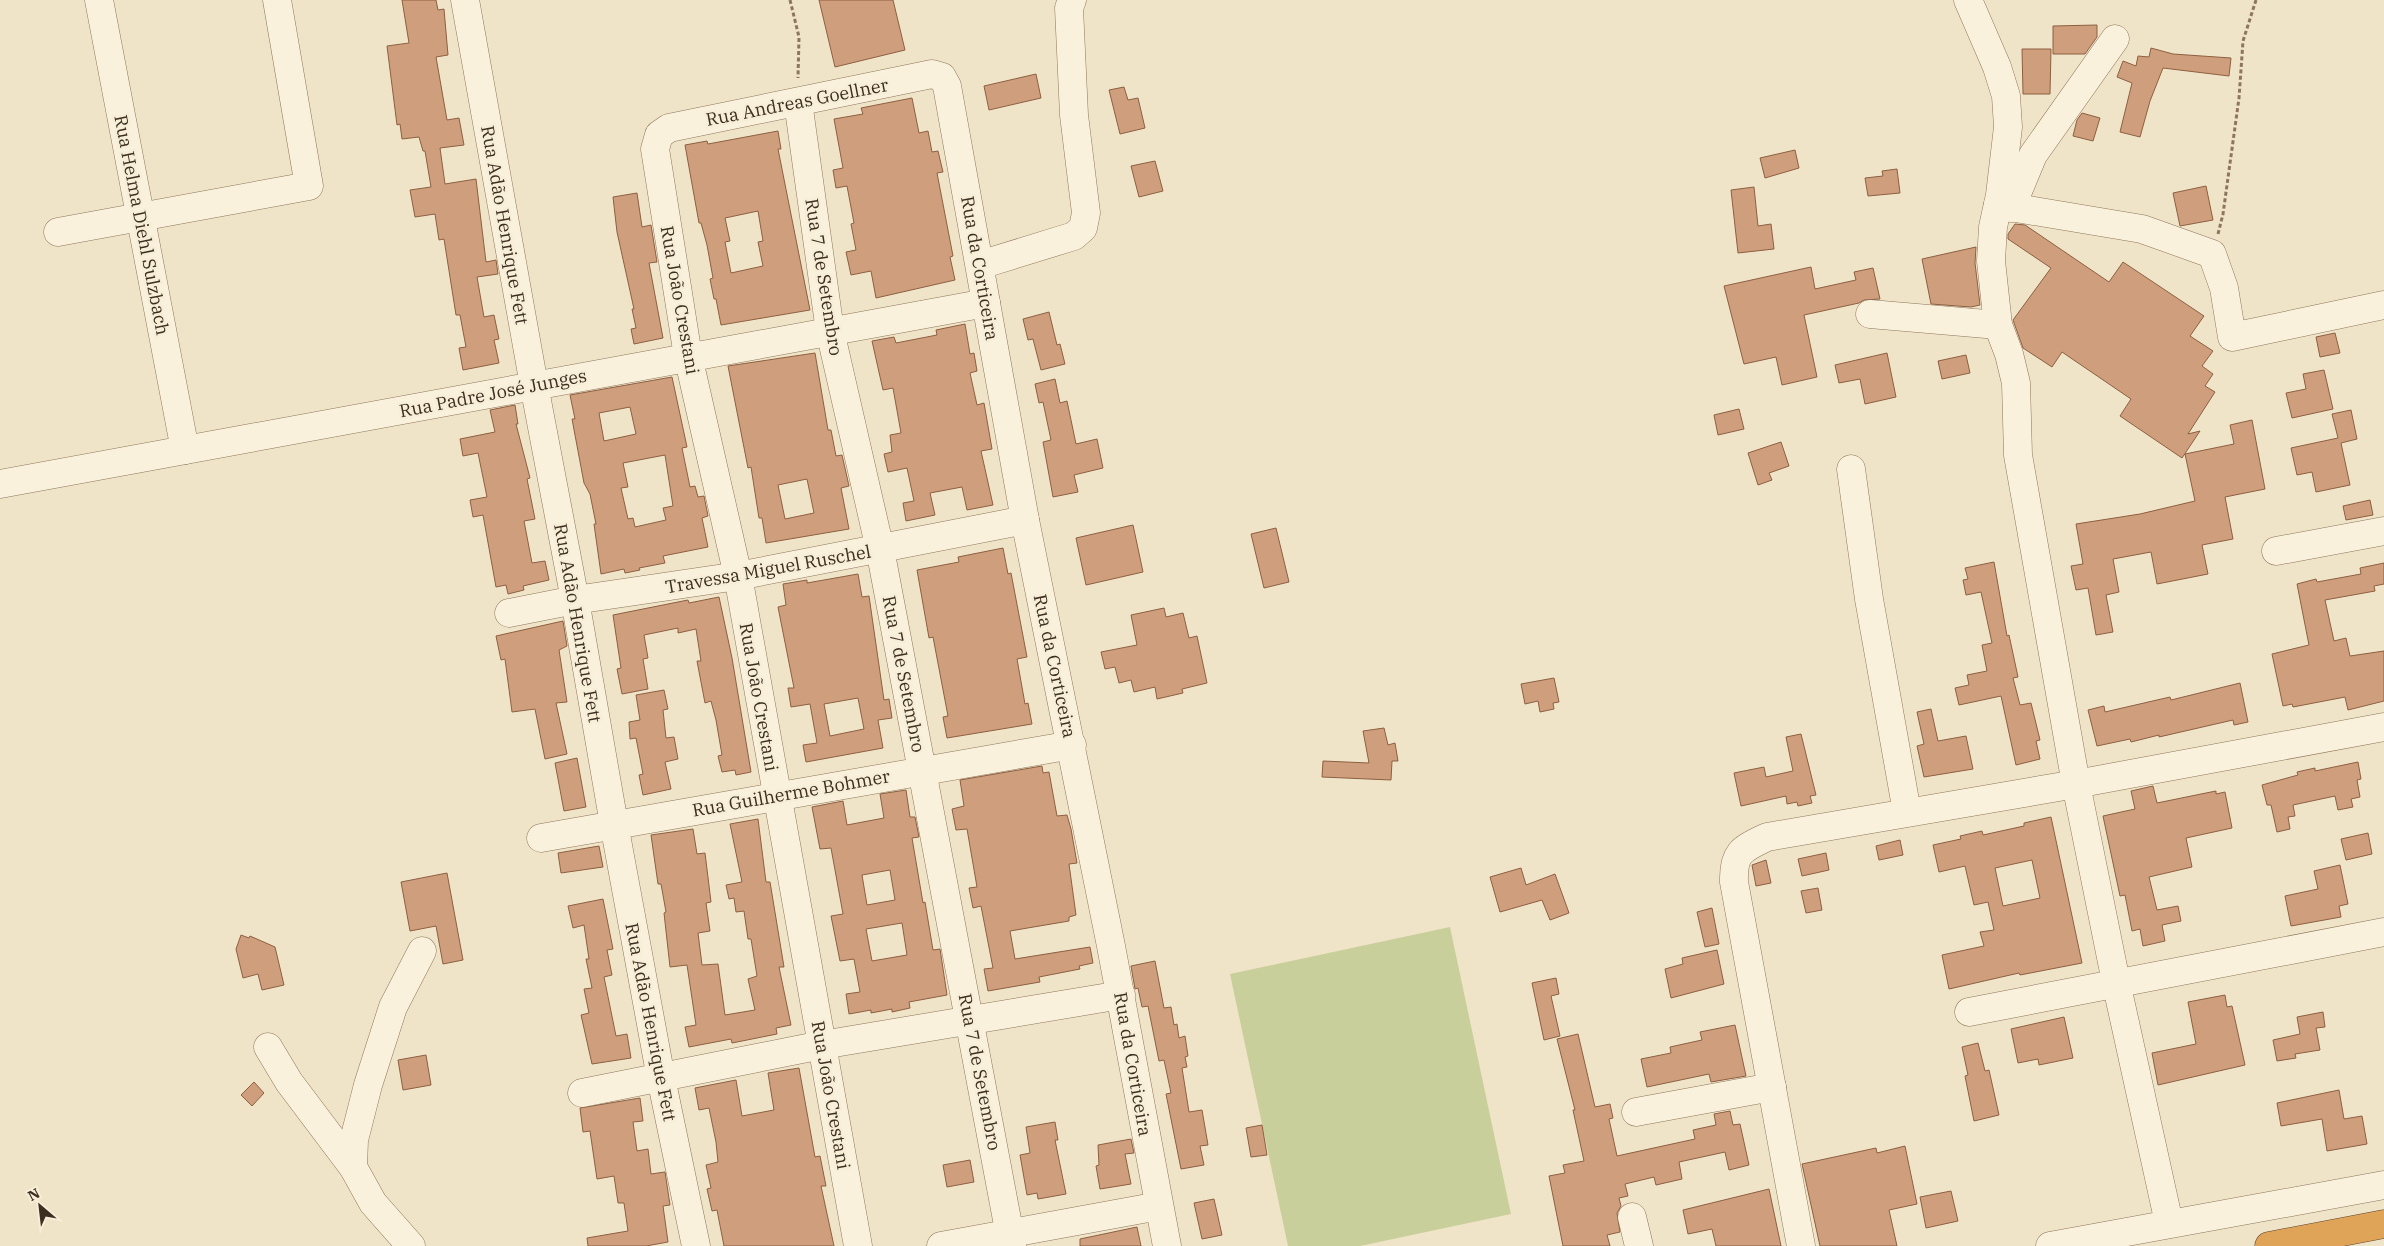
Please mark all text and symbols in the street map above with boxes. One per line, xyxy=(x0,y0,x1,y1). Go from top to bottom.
street label: Rua Andreas Goellner xyxy=(704,73,890,131)
street label: Rua Helma Diehl Sulzbach xyxy=(109,113,175,337)
street label: Rua Adão Henrique Fett xyxy=(476,124,534,326)
street label: Rua da Corticeira xyxy=(956,194,1004,342)
street label: Rua 7 de Setembro xyxy=(800,197,848,357)
street label: Rua João Crestani xyxy=(656,224,704,377)
street label: Rua Padre José Junges xyxy=(397,364,589,422)
street label: Rua Adão Henrique Fett xyxy=(549,522,607,724)
street label: Travessa Miguel Ruschel xyxy=(663,540,873,598)
street label: Rua da Corticeira xyxy=(1029,592,1081,740)
street label: Rua 7 de Setembro xyxy=(878,594,930,754)
street label: Rua João Crestani xyxy=(735,621,783,774)
street label: Rua Guilherme Bohmer xyxy=(690,764,892,822)
street label: Rua Adão Henrique Fett xyxy=(620,921,682,1123)
street label: Rua da Corticeira xyxy=(1109,990,1157,1138)
street label: Rua 7 de Setembro xyxy=(954,992,1006,1152)
street label: Rua João Crestani xyxy=(807,1019,855,1172)
north arrow xyxy=(15,1181,65,1231)
text: N xyxy=(25,1184,43,1205)

